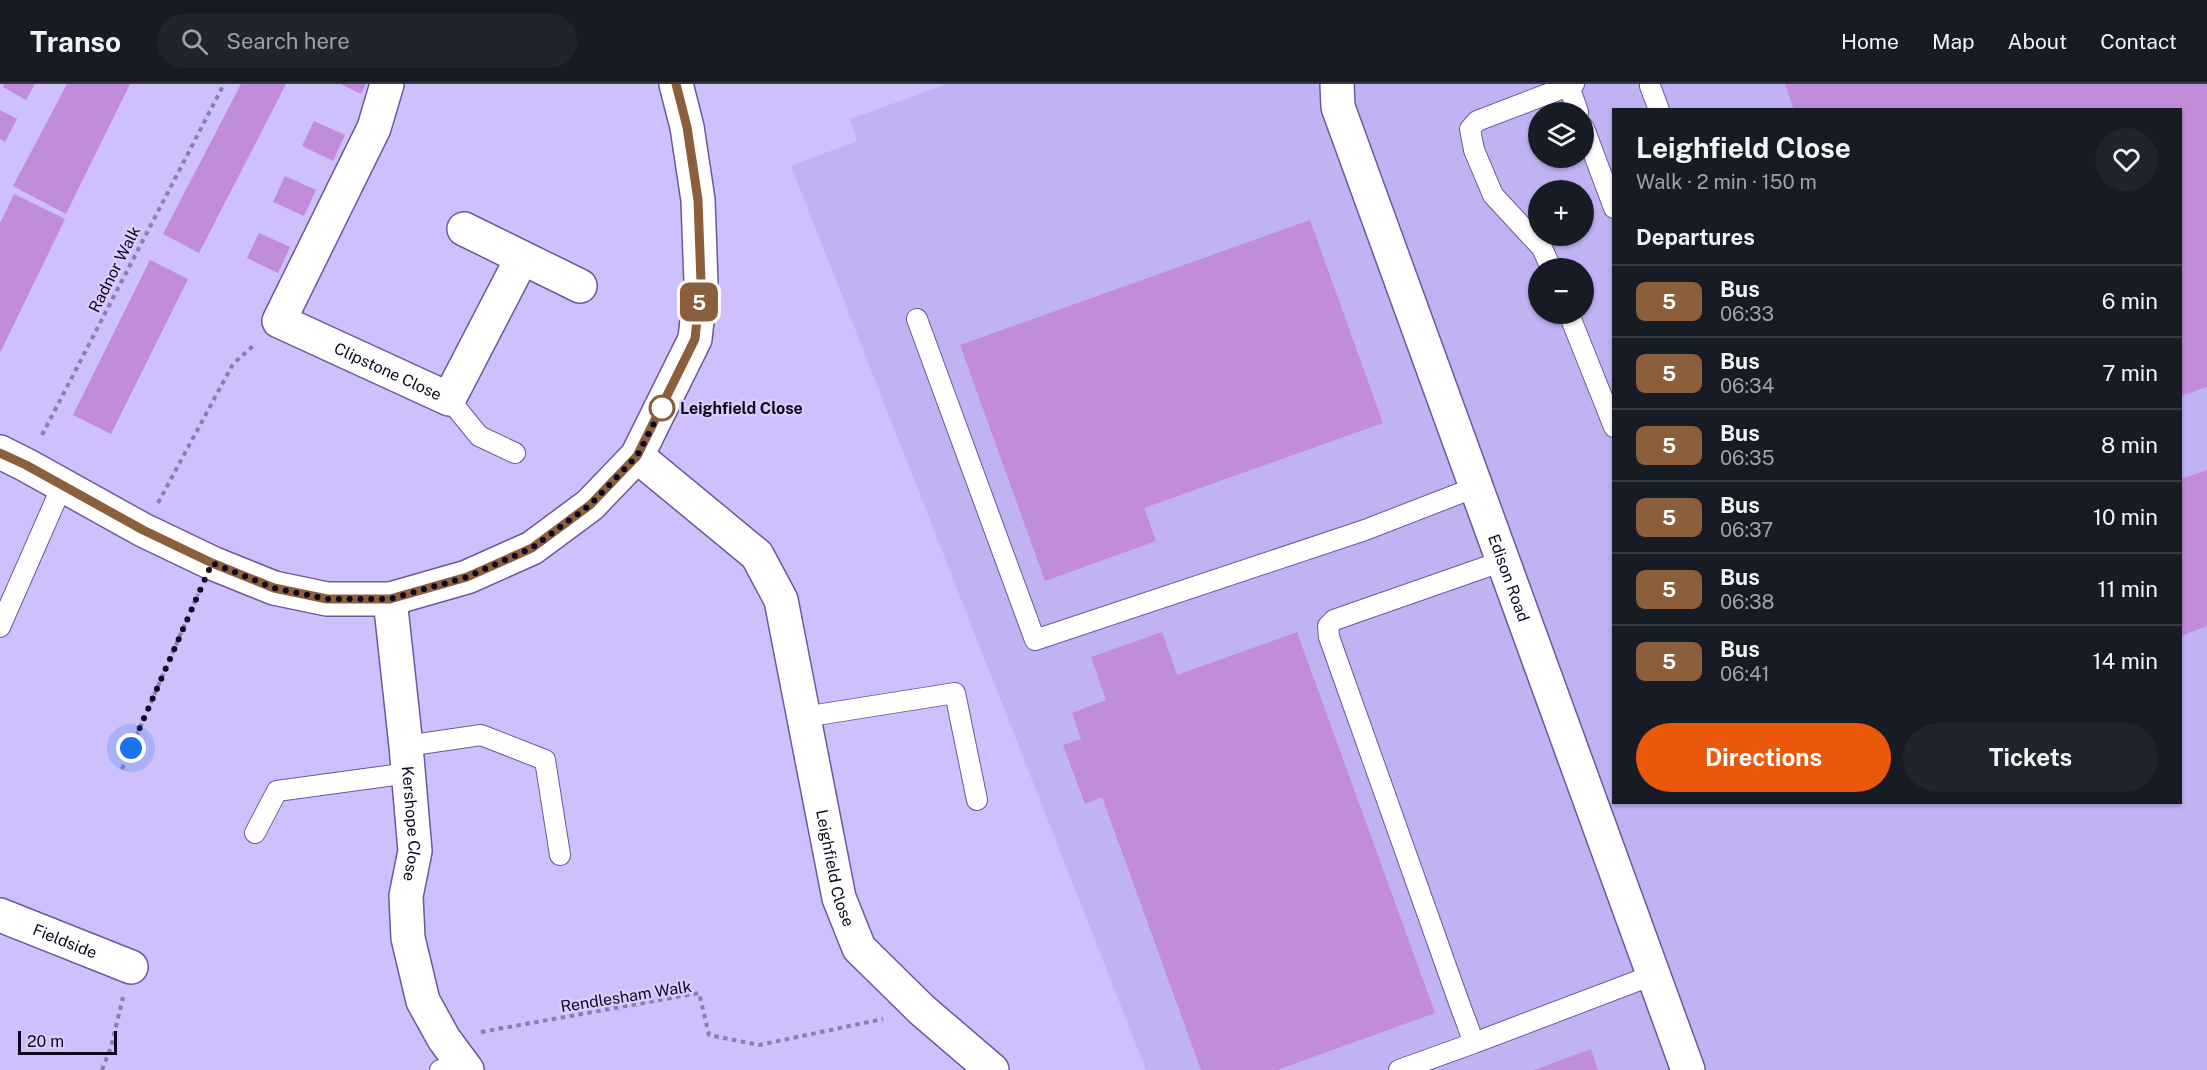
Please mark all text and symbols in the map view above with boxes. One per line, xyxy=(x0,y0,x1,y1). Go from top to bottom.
search box xyxy=(157,14,577,68)
text: Transo xyxy=(30,25,121,58)
icon: search xyxy=(178,25,211,58)
text: Search here xyxy=(226,28,350,54)
text: Home xyxy=(1841,29,1899,54)
text: Map xyxy=(1932,29,1975,54)
text: About xyxy=(2008,29,2067,54)
text: Contact xyxy=(2100,29,2177,54)
map controls xyxy=(1528,102,1594,324)
button: layers xyxy=(1528,102,1594,168)
button: heart xyxy=(2095,128,2158,191)
text: Leighfield Close xyxy=(1636,131,1851,164)
text: Walk · 2 min · 150 m xyxy=(1636,170,1817,194)
button: + xyxy=(1528,180,1594,246)
street label: Radnor Walk xyxy=(85,223,144,316)
text: Departures xyxy=(1636,224,1755,250)
button: − xyxy=(1528,258,1594,324)
text: Bus xyxy=(1720,276,1760,302)
line badge: 5 xyxy=(680,282,718,322)
text: 6 min xyxy=(2102,288,2158,314)
text: 5 xyxy=(1662,289,1676,314)
text: 5 xyxy=(692,290,706,315)
text: 06:33 xyxy=(1720,302,1774,326)
street label: Clipstone Close xyxy=(331,339,445,404)
text: Bus xyxy=(1720,348,1760,374)
text: 7 min xyxy=(2102,360,2158,386)
text: 5 xyxy=(1662,361,1676,386)
text: 06:34 xyxy=(1720,374,1774,398)
marker: Leighfield Close xyxy=(649,395,675,421)
place label: Leighfield Close xyxy=(680,399,803,418)
text: Bus xyxy=(1720,420,1760,446)
text: 8 min xyxy=(2101,432,2158,458)
text: 5 xyxy=(1662,433,1676,458)
text: 06:35 xyxy=(1720,446,1774,470)
text: Bus xyxy=(1720,492,1760,518)
text: 10 min xyxy=(2093,504,2158,530)
text: 5 xyxy=(1662,505,1676,530)
text: 06:37 xyxy=(1720,518,1773,542)
street label: Edison Road xyxy=(1484,532,1533,624)
text: Bus xyxy=(1720,564,1760,590)
text: 11 min xyxy=(2097,576,2158,602)
text: 5 xyxy=(1662,577,1676,602)
text: 06:38 xyxy=(1720,590,1775,614)
text: Bus xyxy=(1720,636,1760,662)
text: 14 min xyxy=(2093,648,2158,674)
text: 5 xyxy=(1662,649,1676,674)
text: 06:41 xyxy=(1720,662,1770,686)
button: Directions xyxy=(1636,723,1891,792)
button: Tickets xyxy=(1903,723,2158,792)
your location xyxy=(116,733,146,763)
street label: Kershope Close xyxy=(398,765,424,883)
street label: Leighfield Close xyxy=(812,808,858,929)
street label: Fieldside xyxy=(30,920,100,963)
street label: Rendlesham Walk xyxy=(559,977,693,1016)
scale bar xyxy=(18,1028,117,1056)
text: 20 m xyxy=(27,1032,64,1051)

